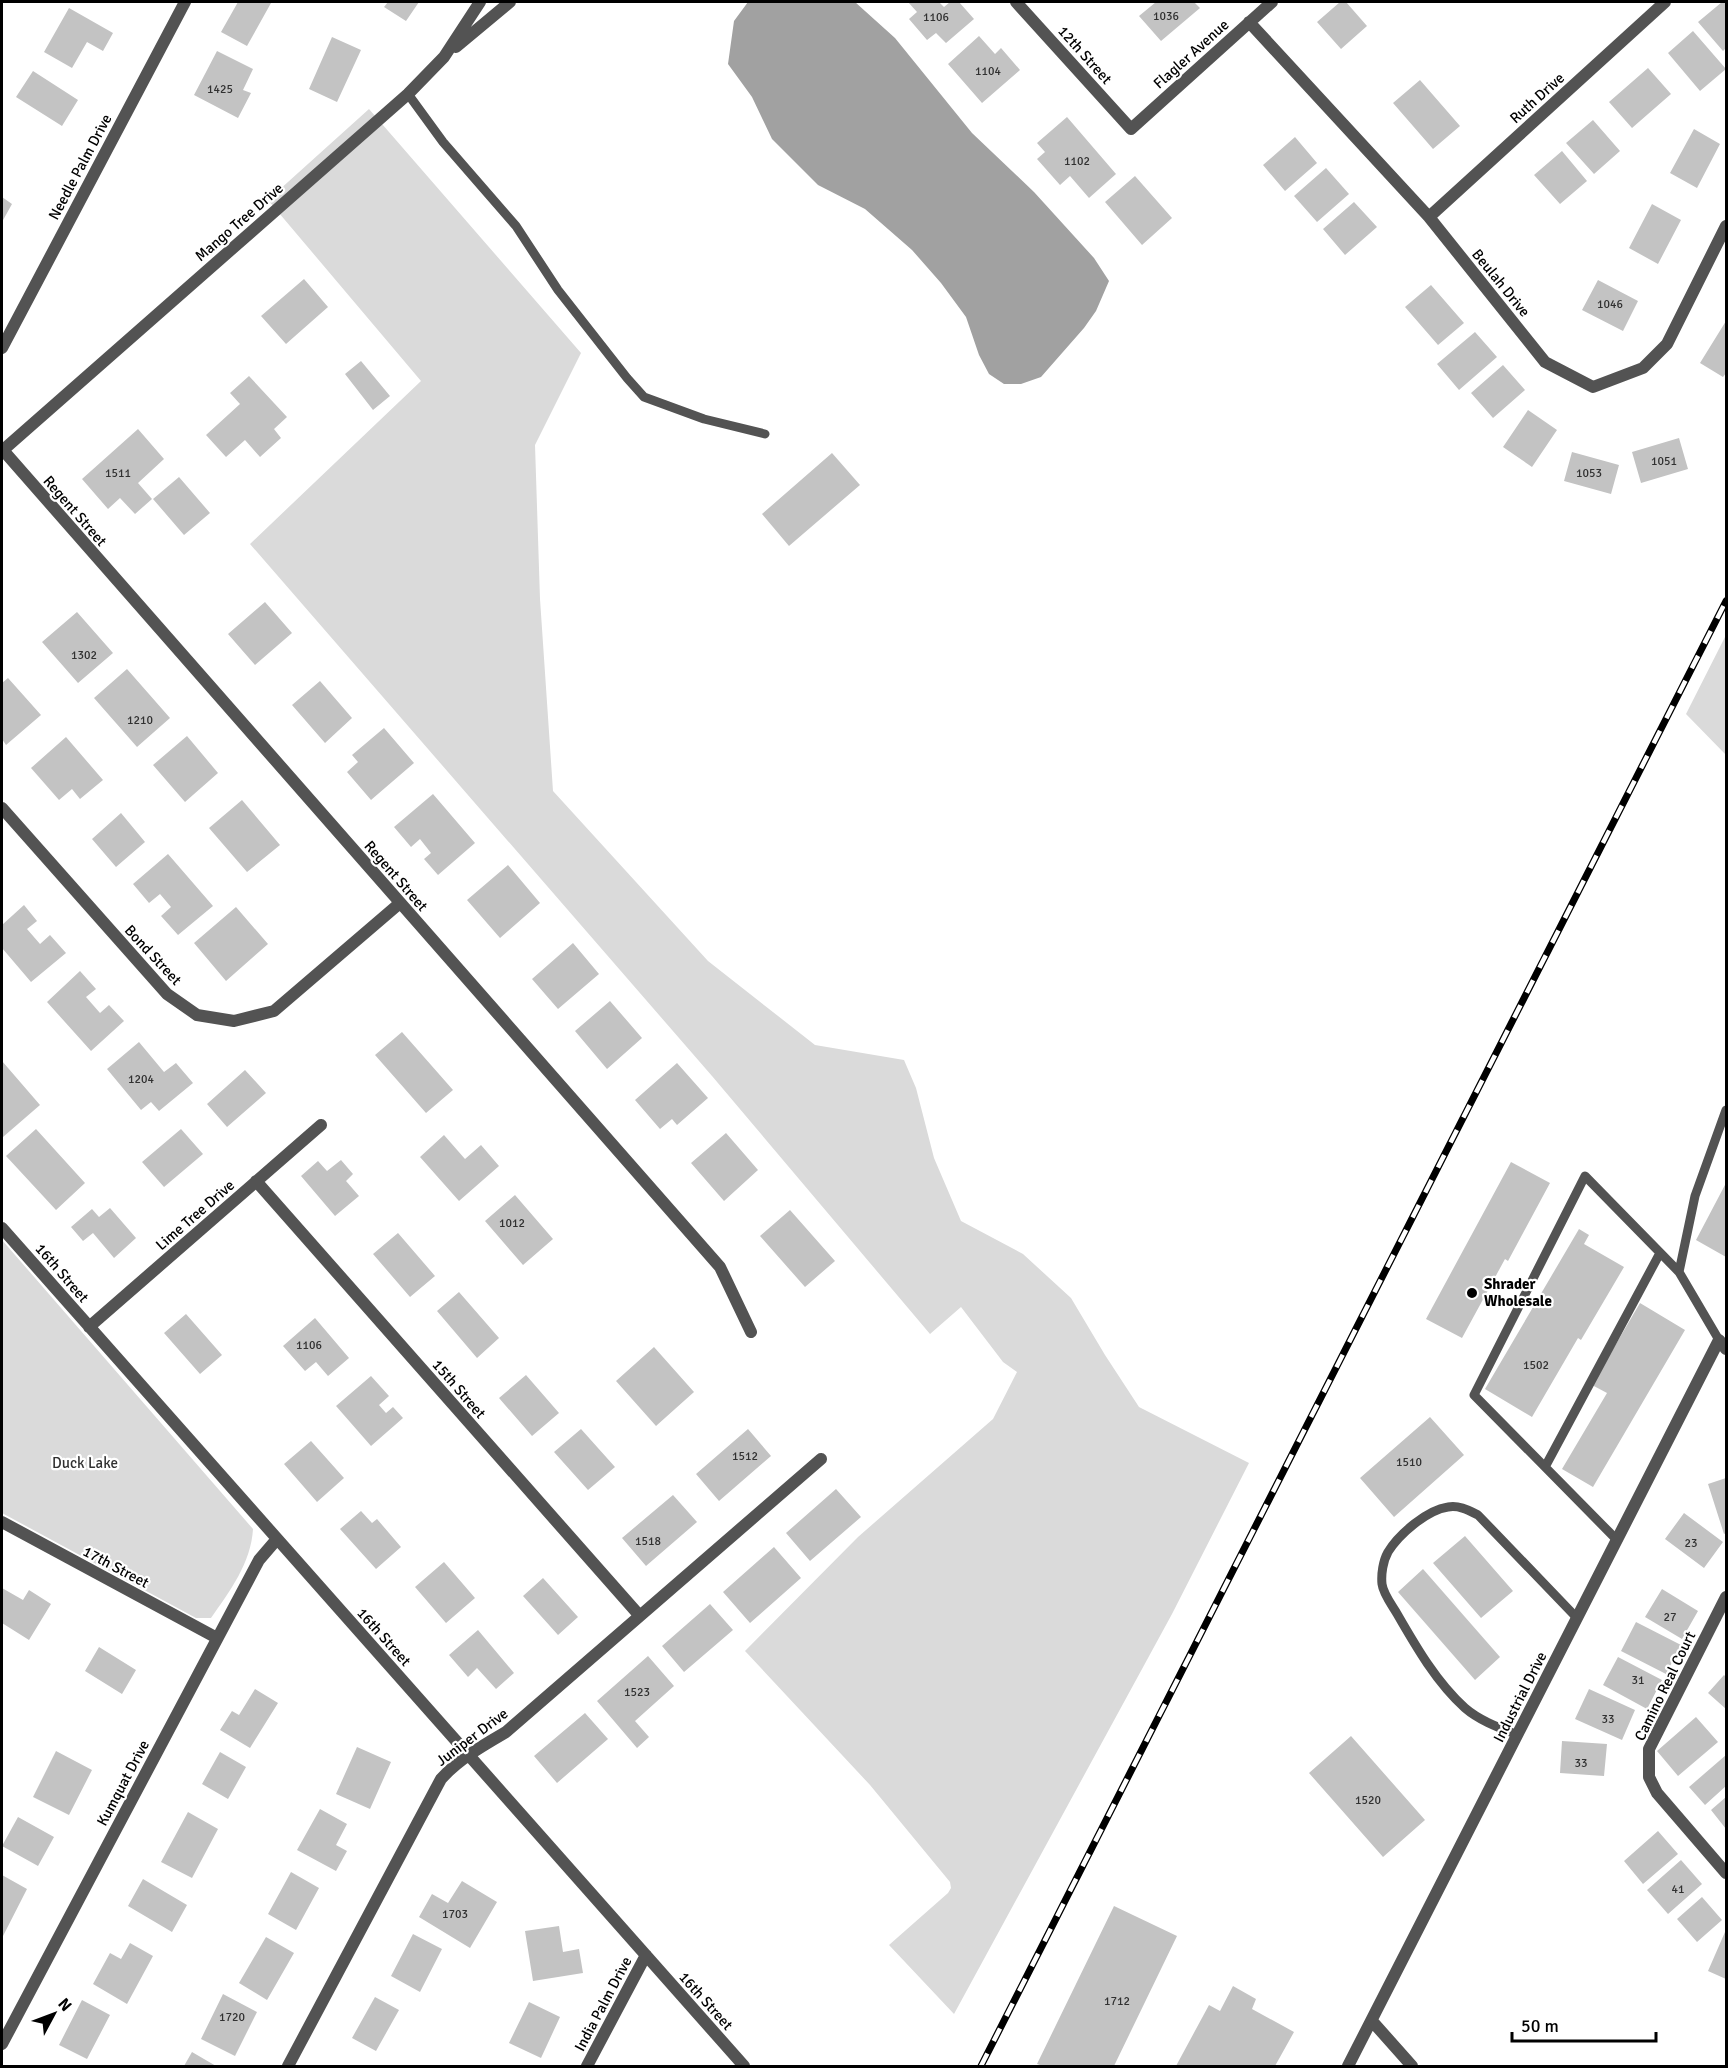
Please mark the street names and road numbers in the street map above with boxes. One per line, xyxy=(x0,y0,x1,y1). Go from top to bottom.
street label: Flagler Avenue xyxy=(1150,15,1232,93)
street label: 12th Street xyxy=(1054,22,1116,88)
street label: Ruth Drive xyxy=(1506,69,1568,127)
street label: Needle Palm Drive xyxy=(45,111,115,223)
street label: Mango Tree Drive xyxy=(191,179,287,265)
street label: Beulah Drive xyxy=(1468,246,1534,320)
street label: Regent Street xyxy=(39,472,111,550)
street label: Regent Street xyxy=(360,837,432,915)
street label: Bond Street xyxy=(121,921,185,989)
street label: Lime Tree Drive xyxy=(152,1176,238,1254)
street label: 16th Street xyxy=(32,1240,92,1306)
street label: 15th Street xyxy=(429,1356,489,1422)
street label: 17th Street xyxy=(80,1542,152,1592)
street label: 16th Street xyxy=(353,1604,415,1670)
street label: Camino Real Court xyxy=(1631,1628,1699,1744)
street label: Industrial Drive xyxy=(1489,1649,1551,1745)
street label: Juniper Drive xyxy=(433,1704,511,1770)
street label: Kumquat Drive xyxy=(93,1737,153,1829)
street label: India Palm Drive xyxy=(571,1954,635,2054)
street label: 16th Street xyxy=(675,1968,737,2034)

